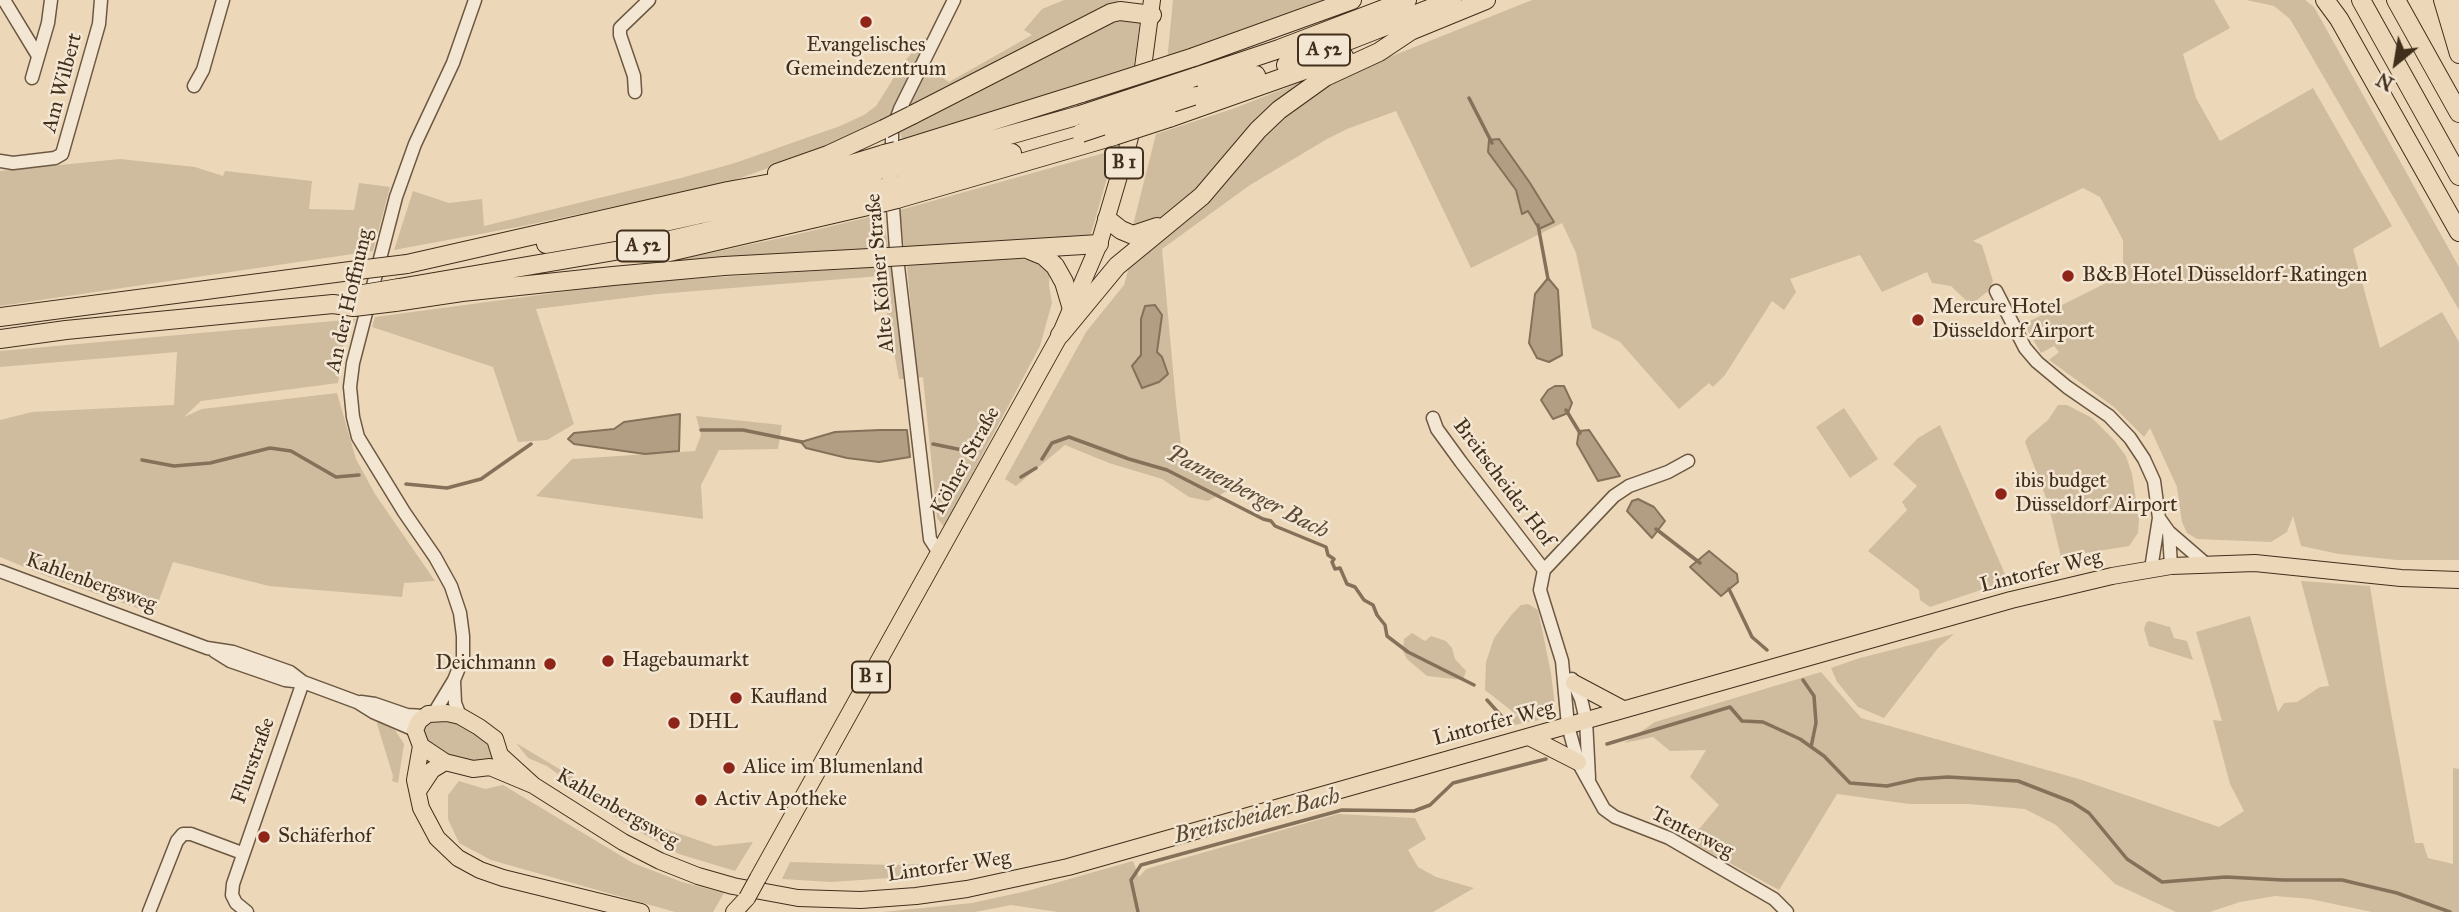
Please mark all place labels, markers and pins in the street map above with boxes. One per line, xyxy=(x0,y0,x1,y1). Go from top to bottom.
marker: Evangelisches Gemeindezentrum xyxy=(858,14,874,30)
place label: Evangelisches Gemeindezentrum xyxy=(786,33,946,83)
place label: B&B Hotel Düsseldorf-Ratingen xyxy=(2082,263,2367,289)
marker: B&B Hotel Düsseldorf-Ratingen xyxy=(2060,268,2076,284)
place label: Mercure Hotel Düsseldorf Airport xyxy=(1932,295,2094,345)
marker: Mercure Hotel Düsseldorf Airport xyxy=(1910,312,1926,328)
place label: ibis budget Düsseldorf Airport xyxy=(2015,469,2177,519)
marker: ibis budget Düsseldorf Airport xyxy=(1993,486,2009,502)
place label: Hagebaumarkt xyxy=(622,648,749,674)
place label: Deichmann xyxy=(435,651,536,677)
marker: Hagebaumarkt xyxy=(600,653,616,669)
marker: Deichmann xyxy=(542,656,558,672)
place label: Kaufland xyxy=(750,685,828,711)
marker: Kaufland xyxy=(728,690,744,706)
place label: DHL xyxy=(688,710,738,736)
marker: DHL xyxy=(666,715,682,731)
place label: Alice im Blumenland xyxy=(743,755,923,781)
marker: Alice im Blumenland xyxy=(721,760,737,776)
place label: Activ Apotheke xyxy=(715,787,847,813)
marker: Activ Apotheke xyxy=(693,792,709,808)
place label: Schäferhof xyxy=(278,824,372,850)
marker: Schäferhof xyxy=(256,829,272,845)

